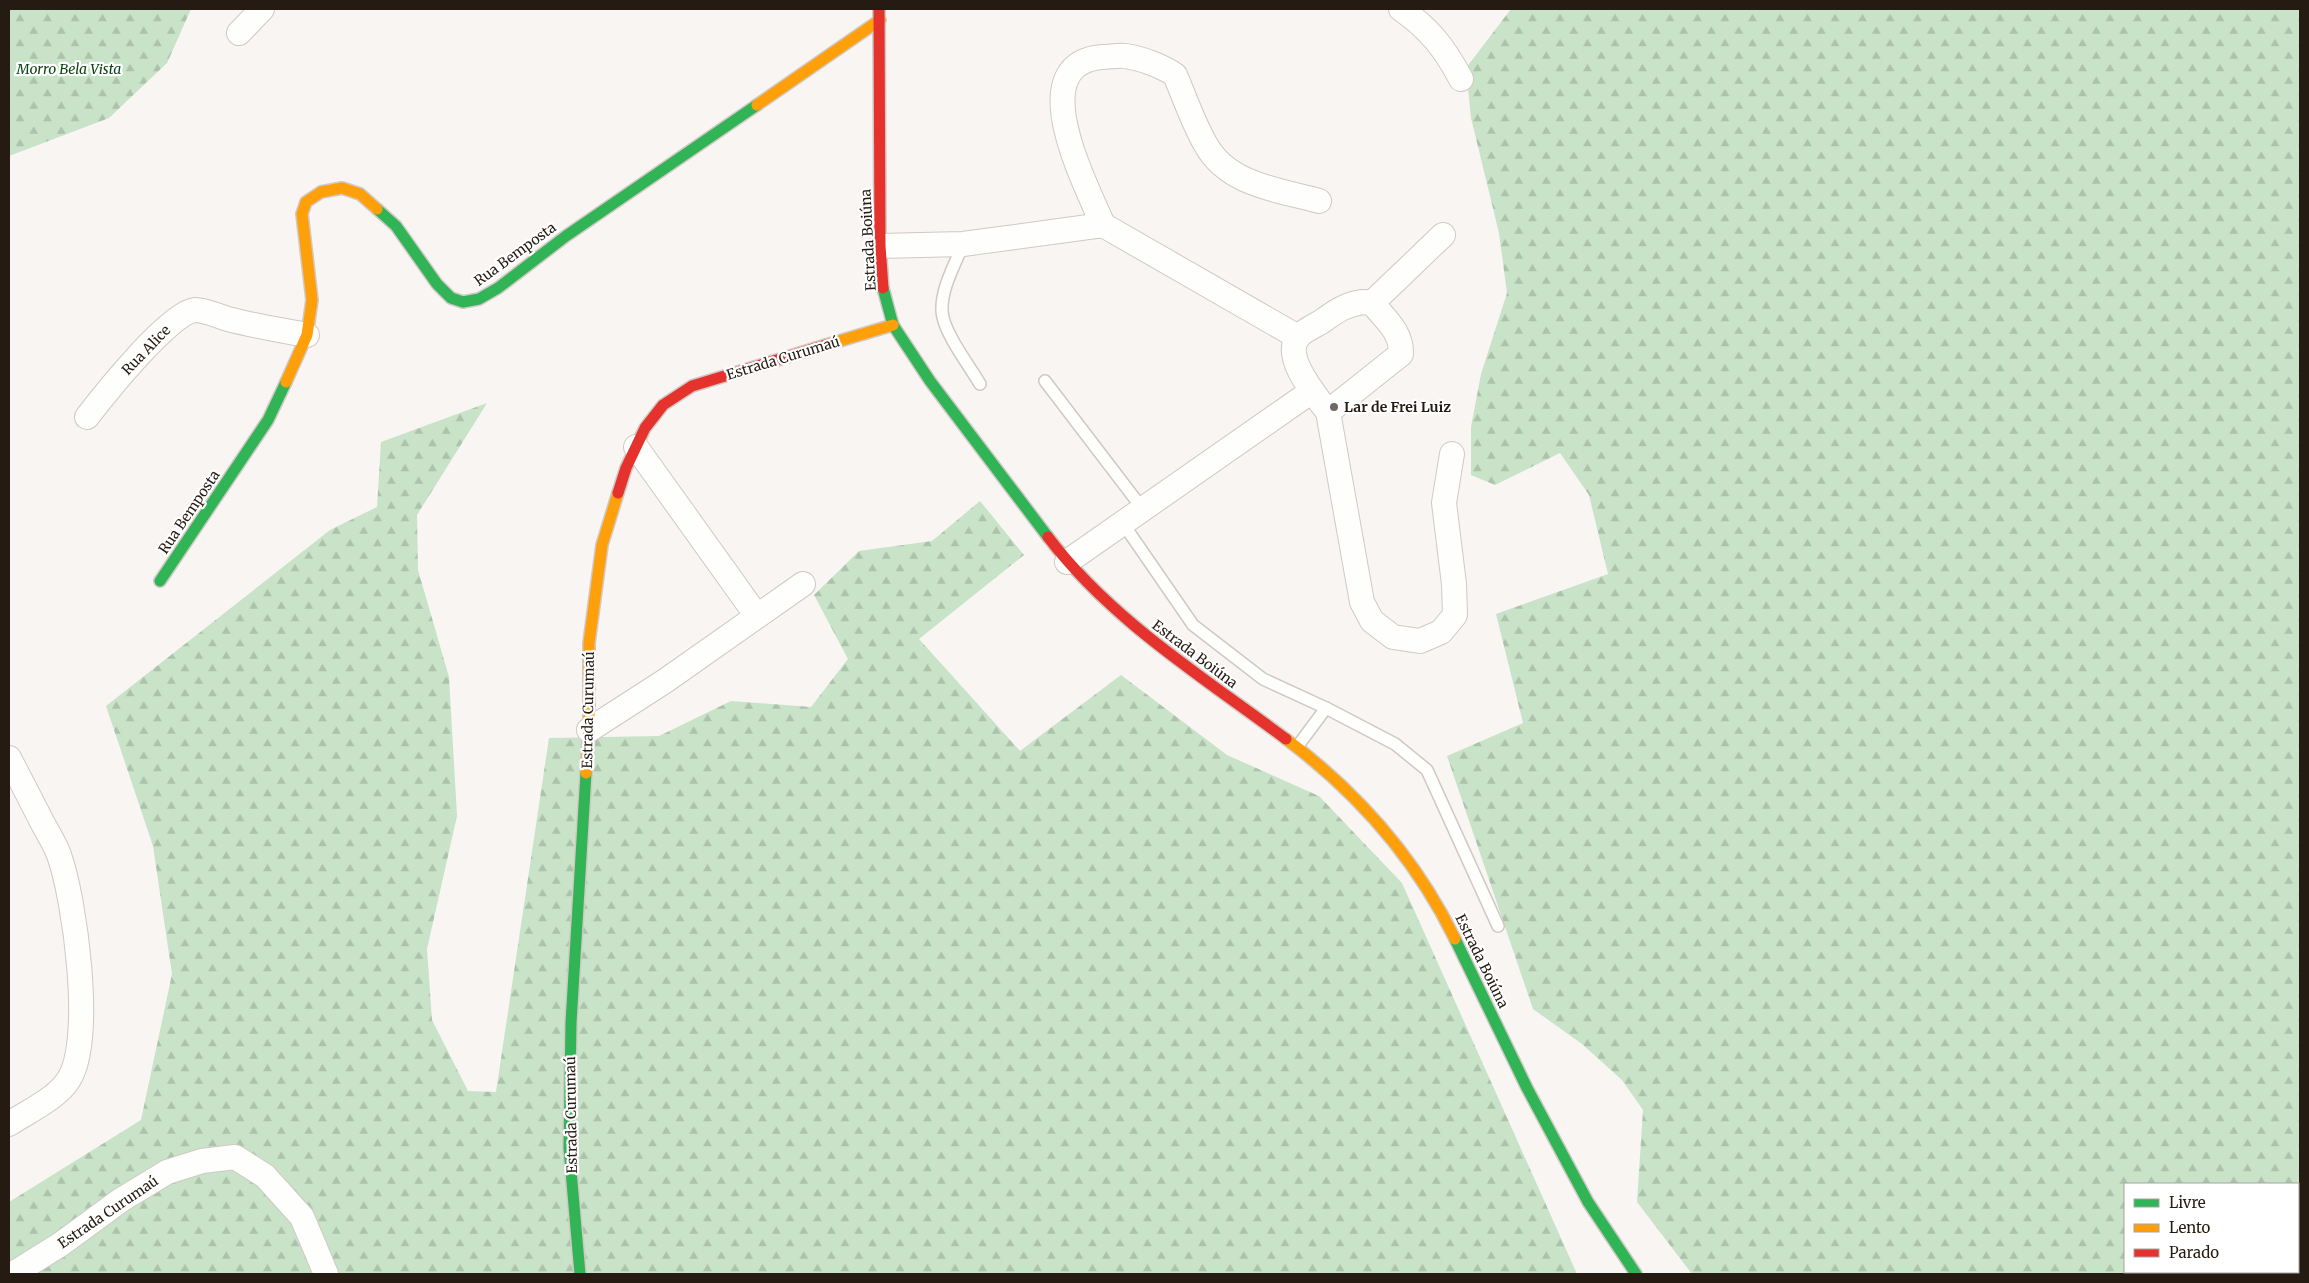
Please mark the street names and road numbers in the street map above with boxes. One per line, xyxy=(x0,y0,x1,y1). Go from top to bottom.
street label: Estrada Boiúna xyxy=(856,188,880,292)
street label: Rua Bemposta xyxy=(471,218,560,290)
street label: Rua Alice xyxy=(118,321,174,379)
street label: Estrada Curumaú xyxy=(724,332,842,384)
street label: Rua Bemposta xyxy=(154,466,224,557)
street label: Estrada Boiúna xyxy=(1149,616,1242,692)
street label: Estrada Curumaú xyxy=(578,651,598,769)
street label: Estrada Boiúna xyxy=(1451,911,1513,1011)
street label: Estrada Curumaú xyxy=(561,1056,581,1174)
street label: Estrada Curumaú xyxy=(54,1172,162,1252)

